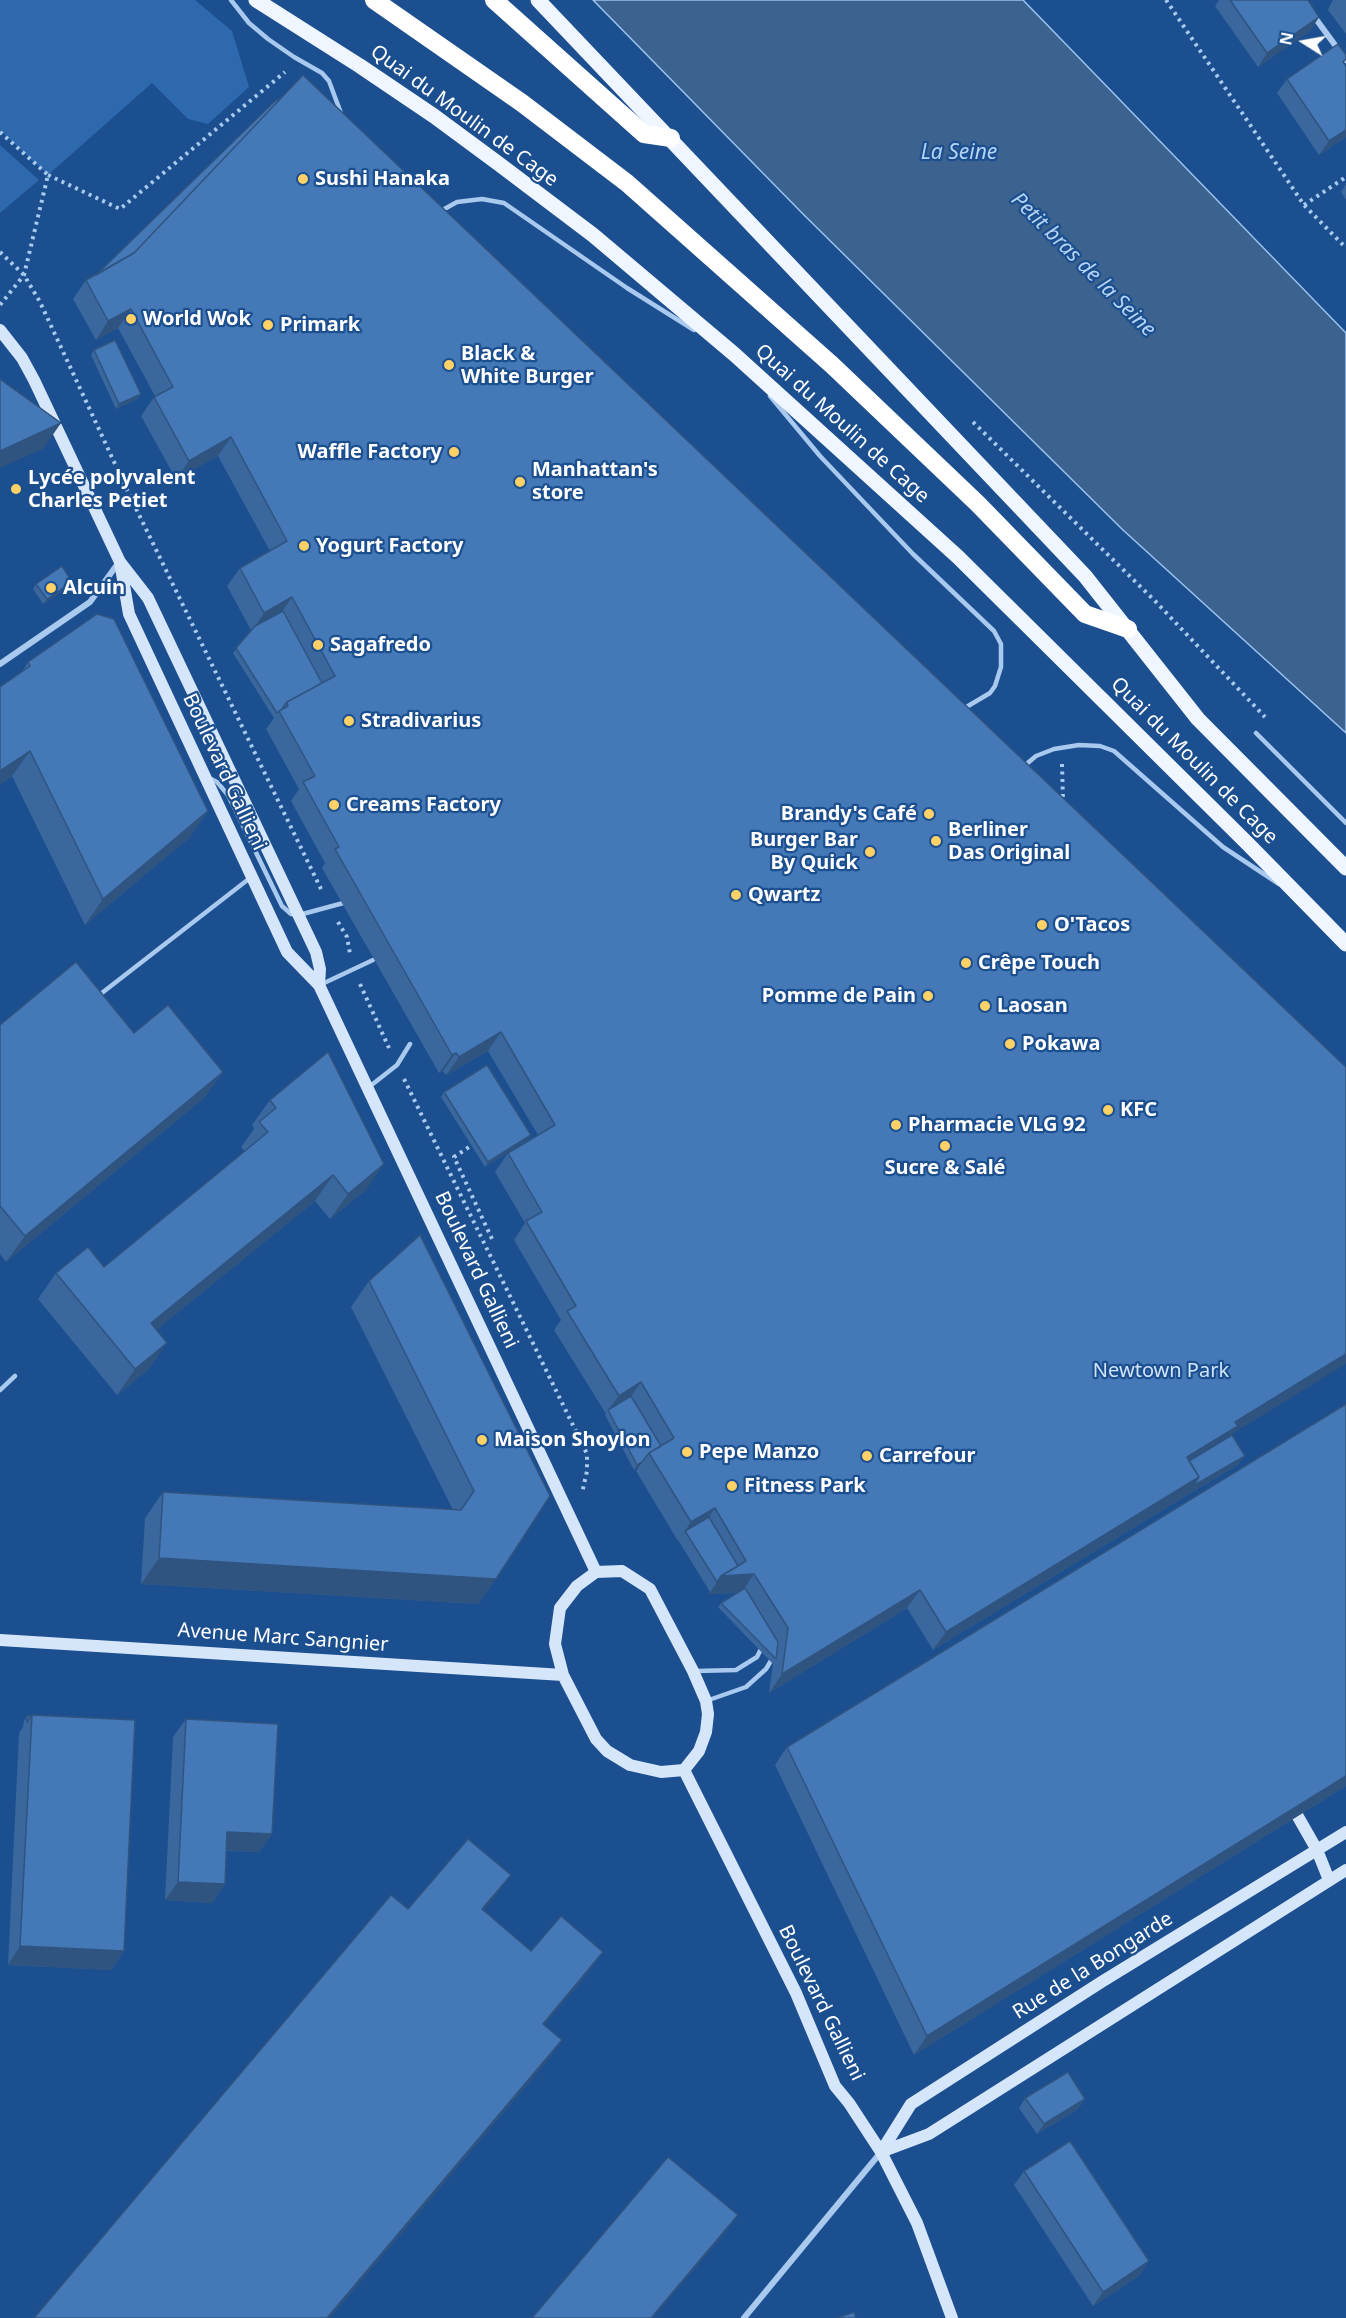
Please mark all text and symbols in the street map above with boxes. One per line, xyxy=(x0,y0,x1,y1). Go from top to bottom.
north arrow xyxy=(1274,12,1334,72)
text: N xyxy=(1274,30,1298,47)
street label: Quai du Moulin de Cage xyxy=(365,40,563,192)
water label: La Seine xyxy=(921,140,997,166)
place label: Sushi Hanaka xyxy=(315,167,450,191)
marker: Sushi Hanaka xyxy=(296,172,310,186)
water label: Petit bras de la Seine xyxy=(1006,188,1160,342)
place label: World Wok xyxy=(143,307,251,331)
marker: World Wok xyxy=(124,312,138,326)
place label: Primark xyxy=(280,313,360,337)
marker: Primark xyxy=(261,318,275,332)
street label: Quai du Moulin de Cage xyxy=(750,339,934,509)
place label: Black & White Burger xyxy=(461,342,594,389)
marker: Black & White Burger xyxy=(442,358,456,372)
place label: Waffle Factory xyxy=(298,440,442,464)
marker: Waffle Factory xyxy=(447,445,461,459)
place label: Manhattan's store xyxy=(532,458,658,505)
place label: Lycée polyvalent Charles Petiet xyxy=(28,466,195,513)
marker: Manhattan's store xyxy=(513,475,527,489)
marker: Lycée polyvalent Charles Petiet xyxy=(9,482,23,496)
place label: Yogurt Factory xyxy=(316,534,463,558)
marker: Yogurt Factory xyxy=(297,539,311,553)
place label: Alcuin xyxy=(63,576,125,600)
marker: Alcuin xyxy=(44,581,58,595)
place label: Sagafredo xyxy=(330,633,431,657)
marker: Sagafredo xyxy=(311,638,325,652)
street label: Quai du Moulin de Cage xyxy=(1106,673,1282,849)
street label: Boulevard Gallieni xyxy=(177,690,271,854)
place label: Stradivarius xyxy=(361,709,481,733)
marker: Stradivarius xyxy=(342,714,356,728)
place label: Creams Factory xyxy=(346,793,501,817)
marker: Creams Factory xyxy=(327,798,341,812)
place label: Brandy's Café xyxy=(781,802,917,826)
marker: Brandy's Café xyxy=(922,807,936,821)
place label: Berliner Das Original xyxy=(948,818,1070,865)
place label: Burger Bar By Quick xyxy=(750,828,858,875)
marker: Berliner Das Original xyxy=(929,834,943,848)
marker: Burger Bar By Quick xyxy=(863,845,877,859)
place label: Qwartz xyxy=(748,883,820,907)
marker: Qwartz xyxy=(729,888,743,902)
place label: O'Tacos xyxy=(1054,913,1130,937)
marker: O'Tacos xyxy=(1035,918,1049,932)
place label: Crêpe Touch xyxy=(978,951,1100,975)
marker: Crêpe Touch xyxy=(959,956,973,970)
place label: Pomme de Pain xyxy=(762,984,916,1008)
marker: Pomme de Pain xyxy=(921,989,935,1003)
place label: Laosan xyxy=(997,994,1068,1018)
marker: Laosan xyxy=(978,999,992,1013)
place label: Pokawa xyxy=(1022,1032,1100,1056)
marker: Pokawa xyxy=(1003,1037,1017,1051)
place label: KFC xyxy=(1120,1098,1157,1122)
marker: KFC xyxy=(1101,1103,1115,1117)
place label: Pharmacie VLG 92 xyxy=(908,1113,1086,1137)
marker: Pharmacie VLG 92 xyxy=(889,1118,903,1132)
marker: Sucre & Salé xyxy=(938,1139,952,1153)
place label: Sucre & Salé xyxy=(884,1156,1006,1180)
street label: Boulevard Gallieni xyxy=(429,1188,523,1352)
park label: Newtown Park xyxy=(1093,1359,1229,1383)
place label: Maison Shoylon xyxy=(494,1428,651,1452)
marker: Maison Shoylon xyxy=(475,1433,489,1447)
place label: Pepe Manzo xyxy=(699,1440,819,1464)
place label: Carrefour xyxy=(879,1444,975,1468)
marker: Pepe Manzo xyxy=(680,1445,694,1459)
marker: Carrefour xyxy=(860,1449,874,1463)
place label: Fitness Park xyxy=(744,1474,866,1498)
marker: Fitness Park xyxy=(725,1479,739,1493)
street label: Avenue Marc Sangnier xyxy=(177,1619,389,1657)
street label: Rue de la Bongarde xyxy=(1009,1907,1177,2025)
street label: Boulevard Gallieni xyxy=(773,1921,869,2085)

